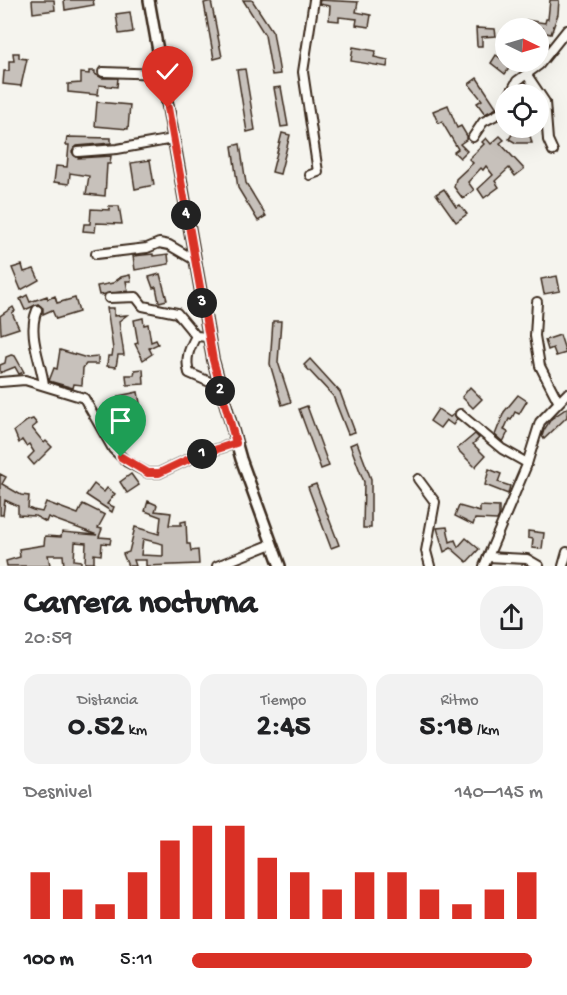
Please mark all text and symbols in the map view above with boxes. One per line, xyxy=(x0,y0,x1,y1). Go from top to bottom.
north arrow xyxy=(495,18,549,72)
map controls xyxy=(495,18,549,138)
pin xyxy=(142,46,193,108)
icon: check xyxy=(151,55,184,88)
button: locate xyxy=(495,84,549,138)
pin: 4 xyxy=(171,200,201,230)
text: 4 xyxy=(182,205,190,224)
pin: 3 xyxy=(187,288,217,318)
text: 3 xyxy=(198,293,206,312)
pin: 2 xyxy=(205,376,235,406)
text: 2 xyxy=(216,381,224,400)
pin xyxy=(95,395,146,457)
icon: arrive xyxy=(104,404,137,437)
pin: 1 xyxy=(187,439,217,469)
text: 1 xyxy=(199,444,205,463)
text: Carrera nocturna xyxy=(24,586,257,624)
button: share xyxy=(480,586,543,649)
text: 20:59 xyxy=(24,628,72,651)
text: Distancia xyxy=(77,692,138,711)
text: Tiempo xyxy=(261,692,306,711)
text: Ritmo xyxy=(440,692,479,711)
text: 0.52 xyxy=(68,711,125,746)
text: 2:45 xyxy=(256,711,311,746)
text: 5:18 xyxy=(420,711,473,746)
text: km xyxy=(125,722,147,741)
text: /km xyxy=(473,722,499,741)
text: Desnivel xyxy=(24,782,92,805)
text: 140–145 m xyxy=(455,782,543,805)
text: 100 m xyxy=(24,949,74,972)
text: 5:11 xyxy=(120,949,153,972)

